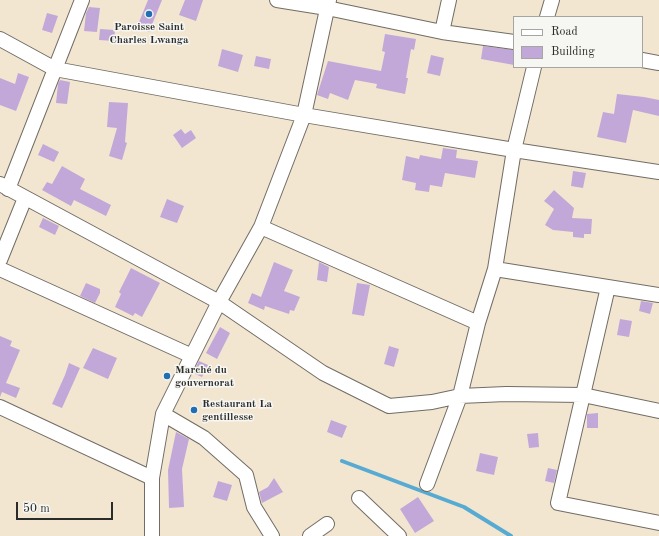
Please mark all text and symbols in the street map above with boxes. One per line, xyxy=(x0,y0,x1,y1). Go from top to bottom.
marker: Paroisse Saint Charles Lwanga xyxy=(144,9,154,19)
legend xyxy=(513,16,643,68)
place label: Paroisse Saint Charles Lwanga xyxy=(109,20,189,46)
text: Road xyxy=(551,26,578,38)
text: Building xyxy=(551,46,595,58)
place label: Marché du gouvernorat xyxy=(175,363,234,389)
marker: Marché du gouvernorat xyxy=(162,371,172,381)
place label: Restaurant La gentillesse xyxy=(202,397,272,423)
marker: Restaurant La gentillesse xyxy=(189,405,199,415)
scale bar xyxy=(18,494,115,520)
text: 50 m xyxy=(23,503,50,515)

